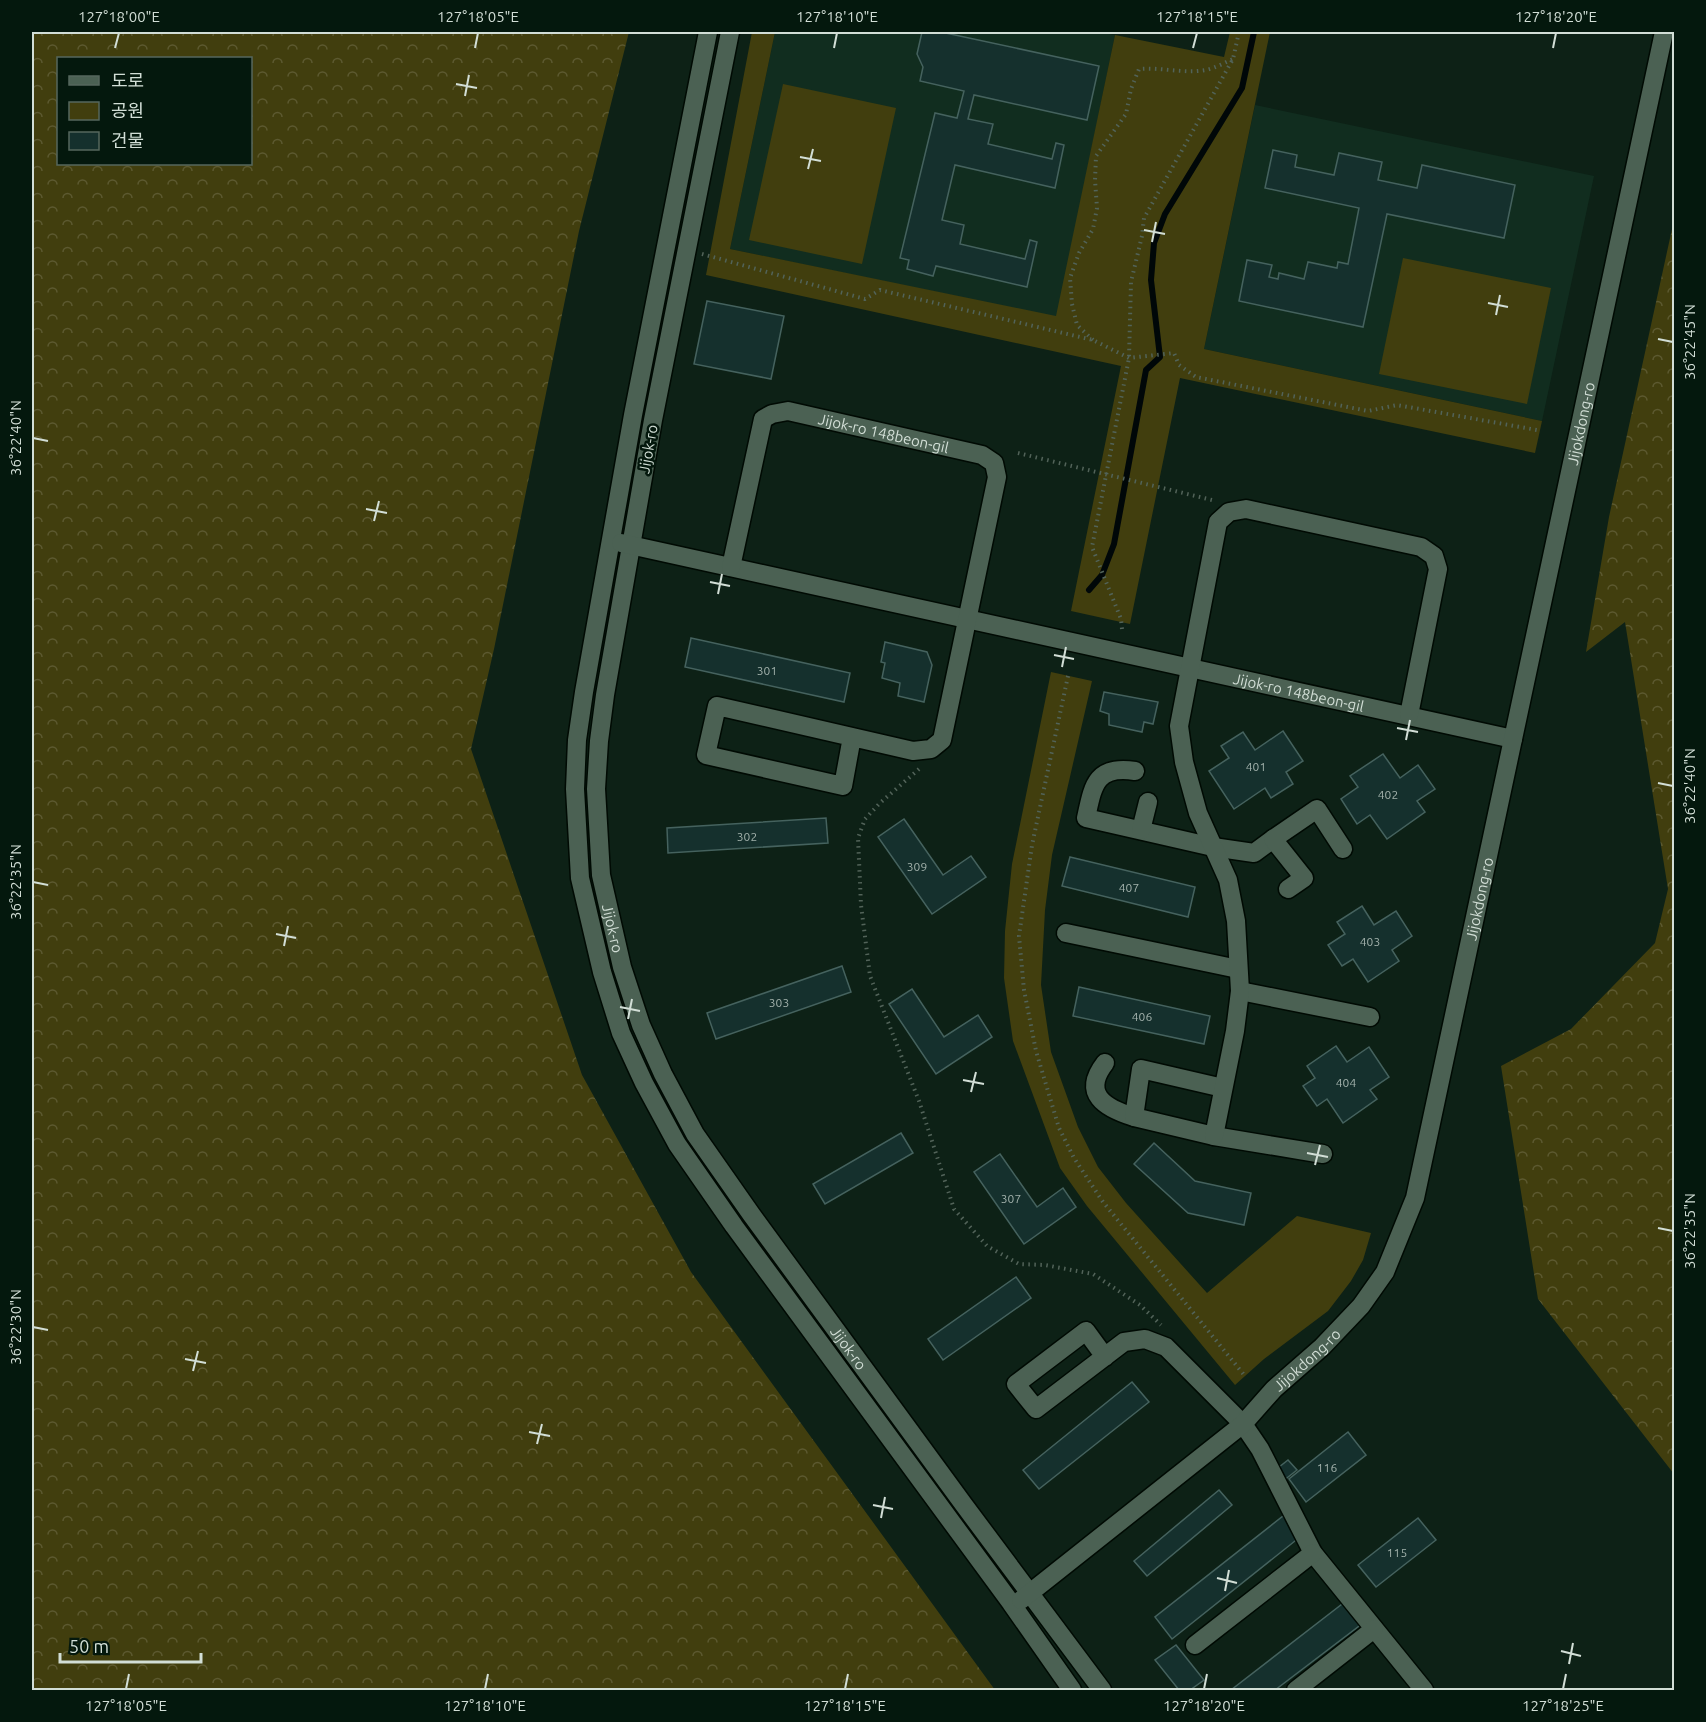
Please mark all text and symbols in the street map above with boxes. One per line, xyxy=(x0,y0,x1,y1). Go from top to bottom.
text: 127°18'00"E xyxy=(78,8,160,25)
text: 127°18'05"E xyxy=(437,8,519,25)
text: 127°18'10"E xyxy=(796,8,878,25)
text: 127°18'15"E xyxy=(1156,8,1238,25)
text: 127°18'20"E xyxy=(1515,8,1597,25)
legend xyxy=(57,57,252,165)
text: 도로 xyxy=(111,70,144,90)
text: 공원 xyxy=(111,100,144,120)
text: 건물 xyxy=(111,130,144,150)
text: 36°22'45"N xyxy=(1681,304,1698,380)
street label: Jijokdong-ro xyxy=(1563,380,1598,466)
text: 36°22'40"N xyxy=(7,400,24,476)
street label: Jijok-ro 148beon-gil xyxy=(817,410,951,456)
street label: Jijok-ro xyxy=(635,423,661,475)
house number: 301 xyxy=(757,664,777,677)
street label: Jijok-ro 148beon-gil xyxy=(1232,669,1366,715)
text: 36°22'40"N xyxy=(1681,748,1698,824)
house number: 401 xyxy=(1246,760,1266,773)
house number: 402 xyxy=(1378,788,1398,801)
house number: 302 xyxy=(737,830,757,843)
text: 36°22'35"N xyxy=(7,844,24,920)
street label: Jijokdong-ro xyxy=(1462,856,1496,942)
house number: 309 xyxy=(907,860,927,873)
house number: 407 xyxy=(1119,881,1139,894)
street label: Jijok-ro xyxy=(599,902,627,954)
house number: 403 xyxy=(1360,935,1380,948)
house number: 303 xyxy=(769,996,789,1009)
house number: 406 xyxy=(1132,1010,1152,1023)
house number: 404 xyxy=(1336,1076,1356,1089)
house number: 307 xyxy=(1001,1192,1021,1205)
text: 36°22'35"N xyxy=(1681,1193,1698,1269)
text: 36°22'30"N xyxy=(7,1289,24,1365)
street label: Jijok-ro xyxy=(827,1323,870,1373)
street label: Jijokdong-ro xyxy=(1270,1325,1344,1394)
house number: 116 xyxy=(1317,1461,1337,1474)
house number: 115 xyxy=(1387,1546,1407,1559)
scale bar xyxy=(60,1626,201,1664)
text: 50 m xyxy=(69,1636,109,1656)
text: 127°18'05"E xyxy=(85,1697,167,1714)
text: 127°18'10"E xyxy=(444,1697,526,1714)
text: 127°18'15"E xyxy=(804,1697,886,1714)
text: 127°18'20"E xyxy=(1163,1697,1245,1714)
text: 127°18'25"E xyxy=(1522,1697,1604,1714)

